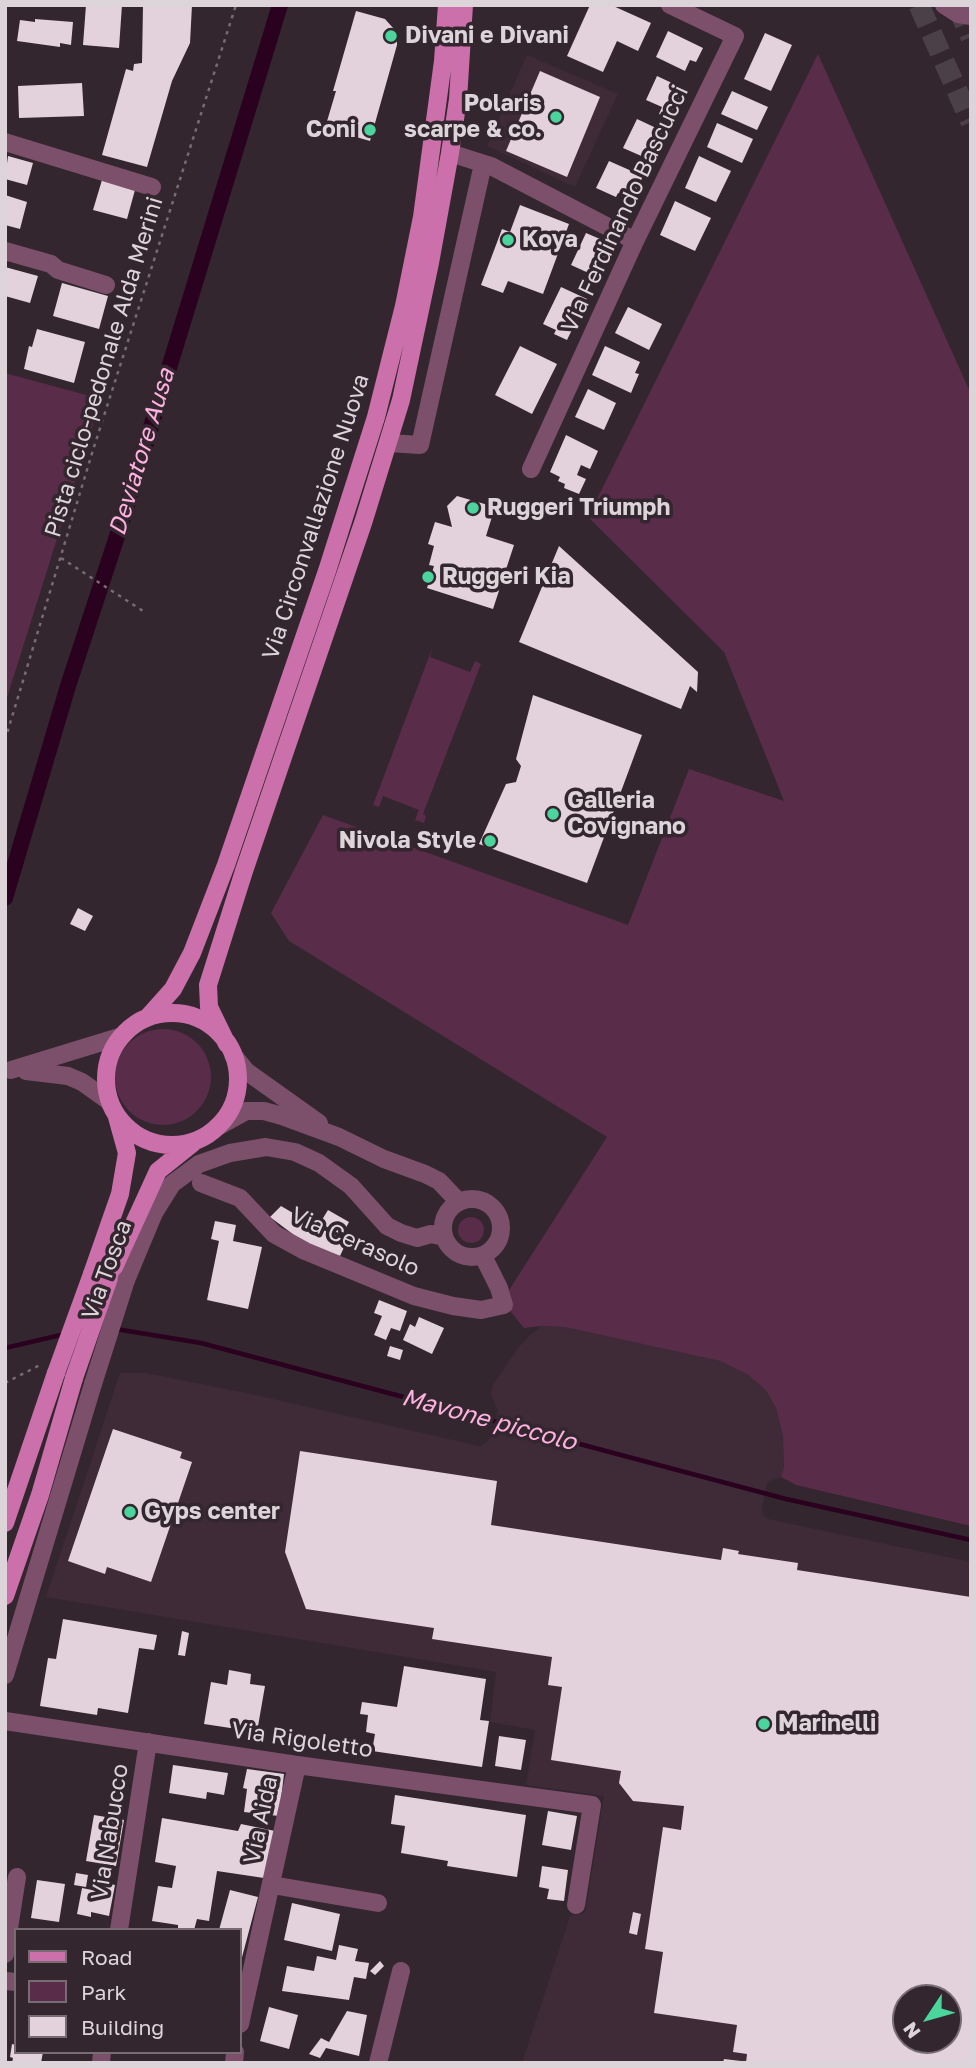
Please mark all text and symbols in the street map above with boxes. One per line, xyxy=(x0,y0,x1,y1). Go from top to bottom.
place label: Divani e Divani xyxy=(405,22,569,50)
marker: Divani e Divani xyxy=(383,28,399,44)
street label: Via Ferdinando Bascucci xyxy=(556,81,694,337)
place label: Polaris scarpe & co. xyxy=(404,90,542,144)
marker: Polaris scarpe & co. xyxy=(548,109,564,125)
place label: Coni xyxy=(306,116,356,144)
marker: Coni xyxy=(362,122,378,138)
street label: Pista ciclo-pedonale Alda Merini xyxy=(39,193,169,541)
place label: Koya xyxy=(522,226,578,254)
marker: Koya xyxy=(500,232,516,248)
water label: Deviatore Ausa xyxy=(103,365,181,539)
street label: Via Circonvallazione Nuova xyxy=(257,371,375,663)
place label: Ruggeri Triumph xyxy=(487,494,670,522)
marker: Ruggeri Triumph xyxy=(465,500,481,516)
place label: Ruggeri Kia xyxy=(442,563,571,591)
marker: Ruggeri Kia xyxy=(420,569,436,585)
place label: Galleria Covignano xyxy=(567,787,686,841)
marker: Galleria Covignano xyxy=(545,806,561,822)
place label: Nivola Style xyxy=(339,827,476,855)
marker: Nivola Style xyxy=(482,833,498,849)
street label: Via Cerasolo xyxy=(286,1201,424,1283)
street label: Via Tosca xyxy=(76,1216,138,1324)
water label: Mavone piccolo xyxy=(399,1383,579,1457)
place label: Gyps center xyxy=(144,1498,280,1526)
marker: Gyps center xyxy=(122,1504,138,1520)
place label: Marinelli xyxy=(778,1710,876,1738)
street label: Via Rigoletto xyxy=(230,1716,374,1764)
marker: Marinelli xyxy=(756,1716,772,1732)
street label: Via Nabucco xyxy=(86,1762,134,1902)
street label: Via Aida xyxy=(238,1774,284,1866)
legend xyxy=(14,1928,242,2054)
text: Road xyxy=(81,1944,132,1970)
text: Park xyxy=(81,1979,126,2005)
north arrow xyxy=(892,1984,962,2054)
text: Building xyxy=(81,2014,164,2040)
text: N xyxy=(898,2018,925,2043)

